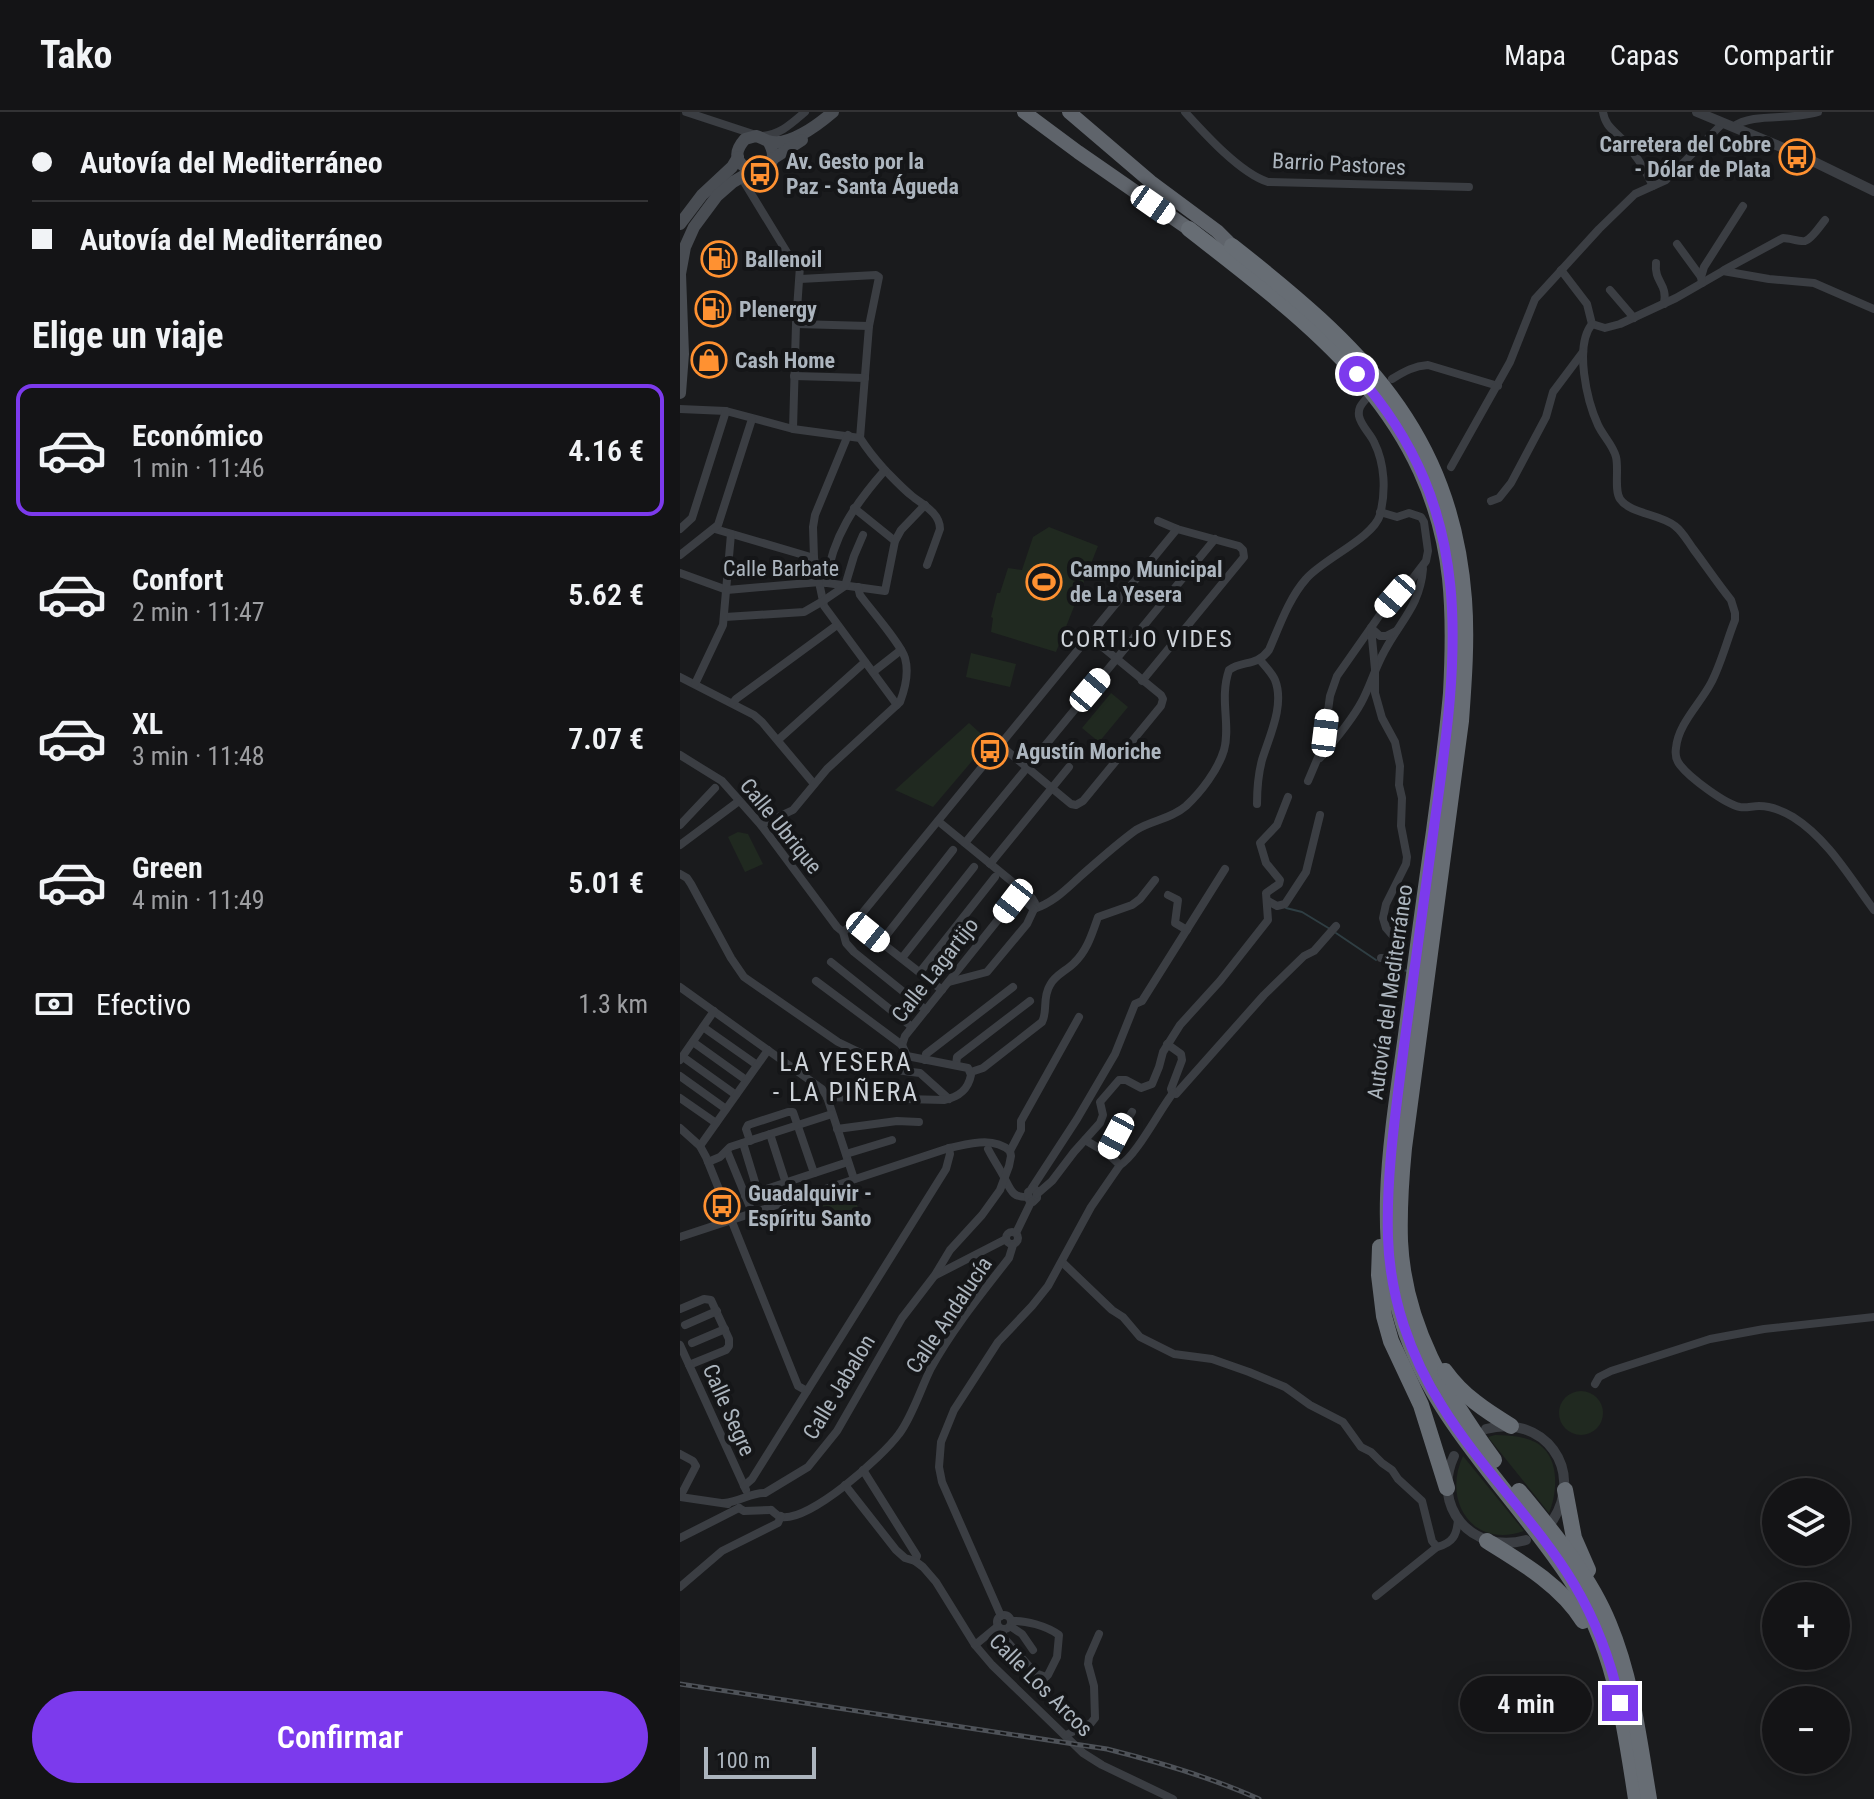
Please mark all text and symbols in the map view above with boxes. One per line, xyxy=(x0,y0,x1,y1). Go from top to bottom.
text: Tako xyxy=(40,33,113,77)
text: Mapa xyxy=(1504,39,1566,72)
text: Capas xyxy=(1610,39,1679,72)
text: Compartir xyxy=(1723,39,1834,72)
place label: Carretera del Cobre - Dólar de Plata xyxy=(1600,132,1771,182)
bus stop icon: Carretera del Cobre - Dólar de Plata xyxy=(1778,138,1816,176)
text: Autovía del Mediterráneo xyxy=(80,145,383,180)
street label: Barrio Pastores xyxy=(1271,148,1407,180)
place label: Av. Gesto por la Paz - Santa Águeda xyxy=(786,149,959,199)
bus stop icon: Av. Gesto por la Paz - Santa Águeda xyxy=(741,155,779,193)
car xyxy=(1126,181,1180,229)
text: Autovía del Mediterráneo xyxy=(80,222,383,257)
fuel station icon: Ballenoil xyxy=(700,240,738,278)
place label: Ballenoil xyxy=(745,247,822,272)
fuel station icon: Plenergy xyxy=(694,290,732,328)
place label: Plenergy xyxy=(739,297,817,322)
text: Elige un viaje xyxy=(32,315,223,357)
shop icon: Cash Home xyxy=(690,341,728,379)
place label: Cash Home xyxy=(735,348,835,373)
route start xyxy=(1339,356,1375,392)
icon: car xyxy=(36,414,108,486)
text: Económico xyxy=(132,418,263,453)
text: 4.16 € xyxy=(568,433,644,468)
text: 1 min · 11:46 xyxy=(132,453,265,483)
street label: Calle Barbate xyxy=(723,556,839,581)
place label: Campo Municipal de La Yesera xyxy=(1070,557,1222,607)
icon: car xyxy=(36,558,108,630)
text: Confort xyxy=(132,562,223,597)
sports icon: Campo Municipal de La Yesera xyxy=(1025,563,1063,601)
car xyxy=(1370,570,1420,622)
text: 5.62 € xyxy=(568,577,644,612)
text: 2 min · 11:47 xyxy=(132,597,265,627)
district label: CORTIJO VIDES xyxy=(1060,625,1234,653)
car xyxy=(1065,664,1115,716)
icon: car xyxy=(36,702,108,774)
text: XL xyxy=(132,706,163,741)
car xyxy=(1310,708,1340,758)
text: 7.07 € xyxy=(568,721,644,756)
bus stop icon: Agustín Moriche xyxy=(971,732,1009,770)
place label: Agustín Moriche xyxy=(1016,739,1161,764)
text: 3 min · 11:48 xyxy=(132,741,265,771)
street label: Calle Ubrique xyxy=(735,773,827,879)
icon: car xyxy=(36,846,108,918)
text: Green xyxy=(132,850,203,885)
text: 5.01 € xyxy=(568,865,644,900)
car xyxy=(989,875,1037,927)
street label: Autovía del Mediterráneo xyxy=(1363,883,1417,1101)
text: 4 min · 11:49 xyxy=(132,885,265,915)
car xyxy=(842,908,894,956)
street label: Calle Lagartijo xyxy=(886,913,984,1027)
icon: cash xyxy=(32,982,76,1026)
text: Efectivo xyxy=(96,987,191,1022)
text: 1.3 km xyxy=(578,989,648,1019)
district label: LA YESERA - LA PIÑERA xyxy=(773,1047,919,1107)
car xyxy=(1094,1109,1138,1163)
place label: Guadalquivir - Espíritu Santo xyxy=(748,1181,872,1231)
bus stop icon: Guadalquivir - Espíritu Santo xyxy=(703,1187,741,1225)
street label: Calle Andalucía xyxy=(901,1252,997,1378)
street label: Calle Jabalon xyxy=(798,1330,880,1444)
street label: Calle Segre xyxy=(698,1360,760,1460)
map controls xyxy=(1762,1478,1850,1774)
button: layers xyxy=(1762,1478,1850,1566)
button: + xyxy=(1762,1582,1850,1670)
street label: Calle Los Arcos xyxy=(984,1628,1098,1742)
callout: 4 min xyxy=(1460,1675,1592,1731)
route end xyxy=(1602,1685,1638,1721)
button: − xyxy=(1762,1686,1850,1774)
text: 4 min xyxy=(1497,1689,1555,1719)
button: Confirmar xyxy=(32,1691,648,1783)
scale bar xyxy=(704,1743,816,1779)
text: 100 m xyxy=(716,1748,770,1773)

